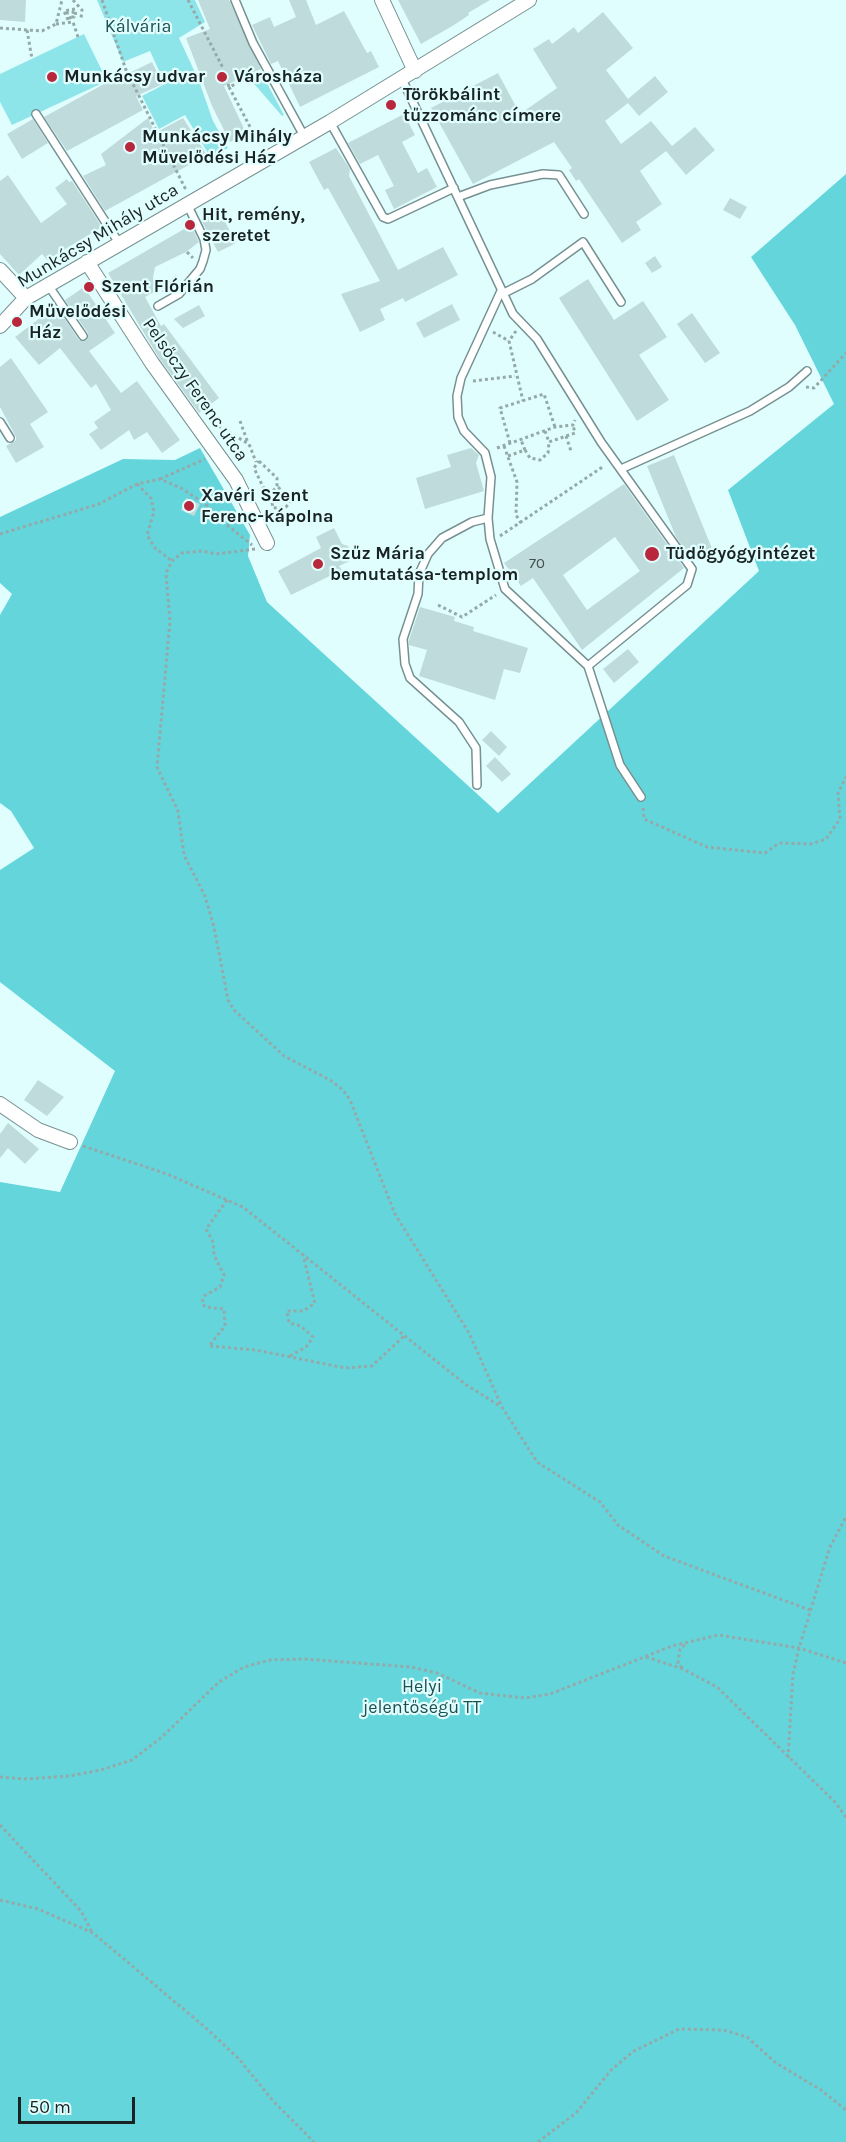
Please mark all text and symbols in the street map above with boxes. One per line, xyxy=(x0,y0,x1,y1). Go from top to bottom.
park label: Kálvária xyxy=(105,16,171,38)
place label: Munkácsy udvar xyxy=(64,66,205,88)
place label: Városháza xyxy=(234,66,323,88)
marker: Munkácsy udvar xyxy=(45,70,59,84)
marker: Városháza xyxy=(215,70,229,84)
place label: Törökbálint tűzzománc címere xyxy=(403,84,561,127)
marker: Törökbálint tűzzománc címere xyxy=(384,98,398,112)
place label: Munkácsy Mihály Művelődési Ház xyxy=(142,126,292,168)
marker: Munkácsy Mihály Művelődési Ház xyxy=(123,140,137,154)
street label: Munkácsy Mihály utca xyxy=(14,179,182,293)
place label: Hit, remény, szeretet xyxy=(202,204,305,246)
marker: Hit, remény, szeretet xyxy=(183,218,197,232)
place label: Szent Flórián xyxy=(101,276,214,298)
marker: Szent Flórián xyxy=(82,280,96,294)
place label: Művelődési Ház xyxy=(29,301,127,344)
street label: Pelsőczy Ferenc utca xyxy=(138,314,252,466)
marker: Művelődési Ház xyxy=(10,315,24,329)
place label: Xavéri Szent Ferenc-kápolna xyxy=(201,485,333,528)
marker: Xavéri Szent Ferenc-kápolna xyxy=(182,499,196,513)
place label: Szűz Mária bemutatása-templom xyxy=(330,543,518,586)
place label: Tüdőgyógyintézet xyxy=(666,543,815,565)
marker: Tüdőgyógyintézet xyxy=(643,545,661,563)
house number: 70 xyxy=(529,555,545,573)
marker: Szűz Mária bemutatása-templom xyxy=(311,557,325,571)
park label: Helyi jelentőségű TT xyxy=(363,1676,481,1718)
scale bar xyxy=(21,2085,138,2123)
text: 50 m xyxy=(29,2096,71,2118)

